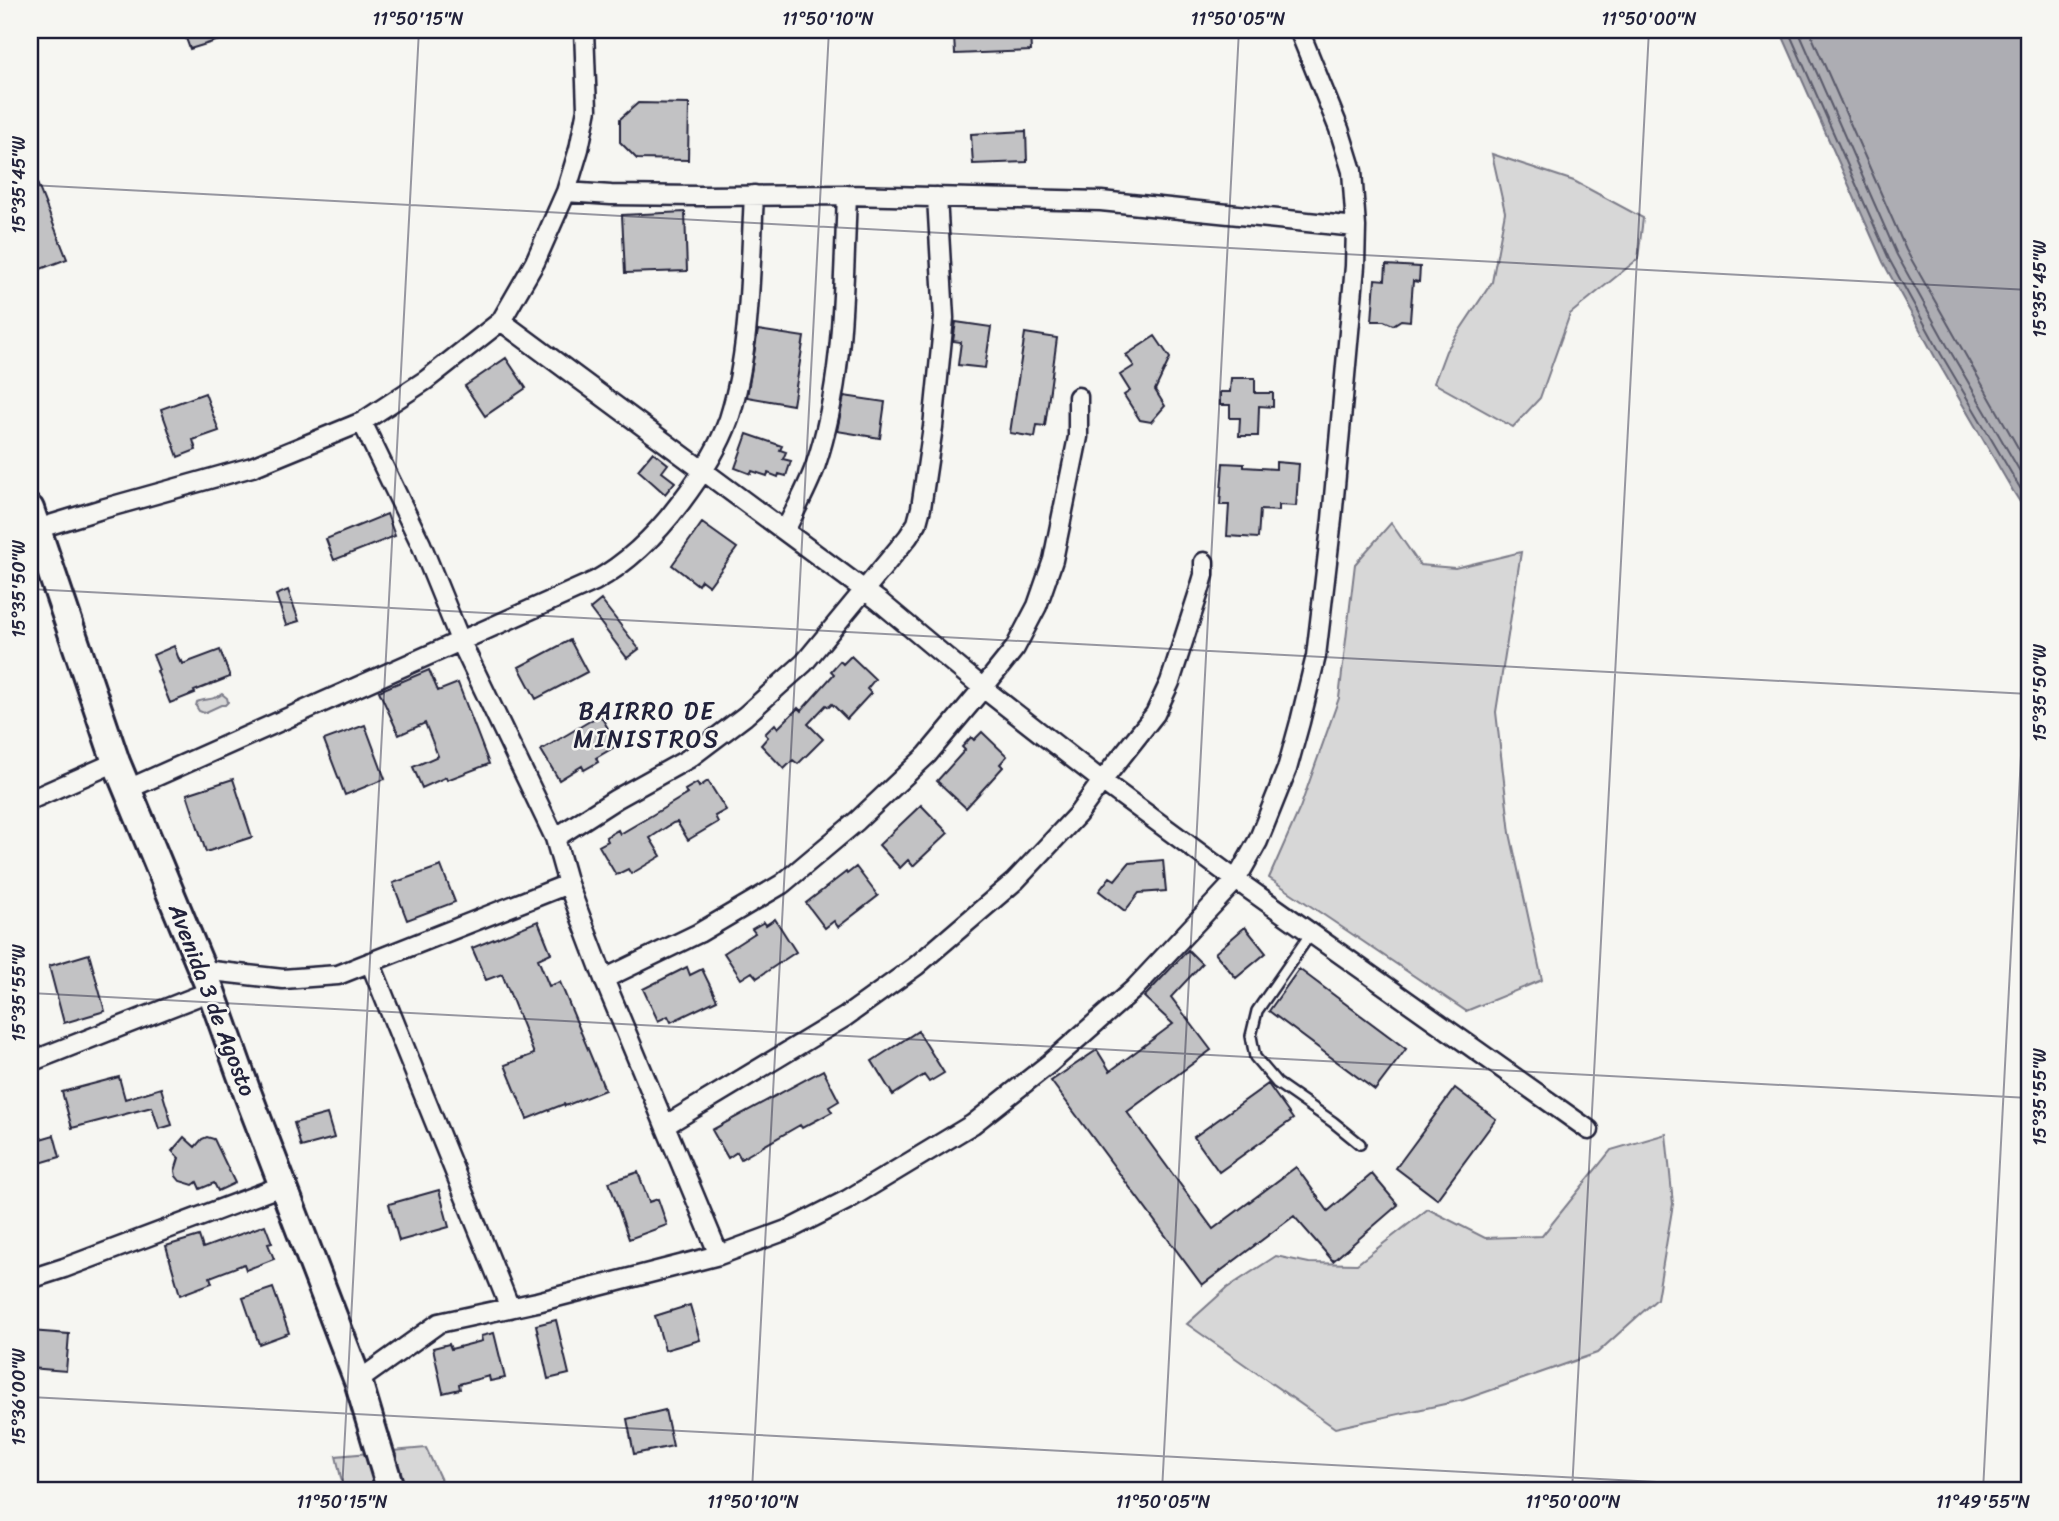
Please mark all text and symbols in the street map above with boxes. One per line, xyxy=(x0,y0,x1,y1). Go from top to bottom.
text: 11°50'15"N xyxy=(373,3,464,35)
text: 11°50'10"N xyxy=(782,3,874,35)
text: 11°50'05"N xyxy=(1191,3,1286,35)
text: 11°50'00"N xyxy=(1602,3,1697,35)
text: 15°35'45"W xyxy=(3,135,35,234)
text: 15°35'45"W xyxy=(2024,239,2056,338)
text: 15°35'50"W xyxy=(3,539,35,638)
text: 15°35'50"W xyxy=(2024,643,2056,742)
district label: BAIRRO DE MINISTROS xyxy=(574,690,720,760)
street label: Avenida 3 de Agosto xyxy=(156,897,268,1102)
text: 15°35'55"W xyxy=(3,943,35,1042)
text: 15°35'55"W xyxy=(2024,1047,2056,1146)
text: 15°36'00"W xyxy=(3,1347,35,1446)
text: 11°50'15"N xyxy=(297,1486,388,1518)
text: 11°50'10"N xyxy=(707,1486,799,1518)
text: 11°50'05"N xyxy=(1116,1486,1211,1518)
text: 11°50'00"N xyxy=(1526,1486,1621,1518)
text: 11°49'55"N xyxy=(1936,1486,2031,1518)

